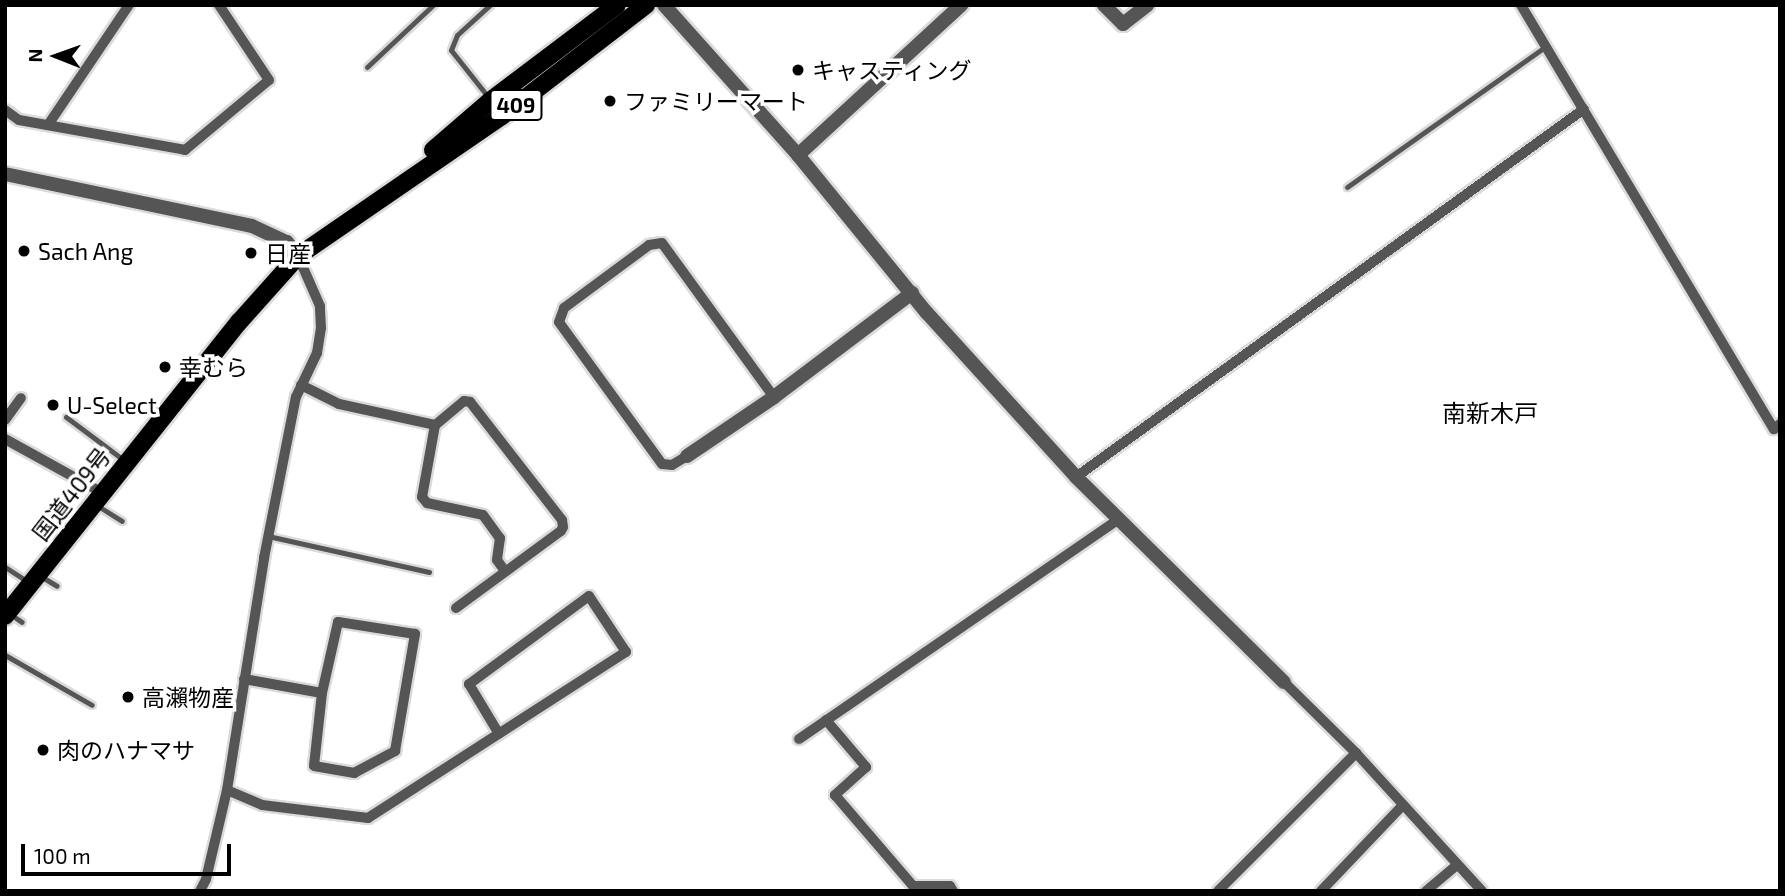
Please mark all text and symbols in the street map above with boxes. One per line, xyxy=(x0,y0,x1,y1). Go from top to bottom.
north arrow xyxy=(21,21,91,91)
text: N xyxy=(23,49,46,63)
place label: キャスティング xyxy=(812,56,973,84)
marker: キャスティング xyxy=(790,62,806,78)
place label: ファミリーマート xyxy=(624,87,808,115)
road number: 409 xyxy=(488,88,544,122)
marker: ファミリーマート xyxy=(602,93,618,109)
place label: Sach Ang xyxy=(38,237,134,265)
place label: 日産 xyxy=(265,239,311,267)
marker: Sach Ang xyxy=(16,243,32,259)
marker: 日産 xyxy=(243,245,259,261)
place label: 幸むら xyxy=(179,353,248,381)
marker: 幸むら xyxy=(157,359,173,375)
place label: U-Select xyxy=(67,391,157,419)
marker: U-Select xyxy=(45,397,61,413)
district label: 南新木戸 xyxy=(1442,399,1538,427)
street label: 国道409号 xyxy=(26,442,116,546)
place label: 高瀨物産 xyxy=(142,683,234,711)
marker: 高瀨物産 xyxy=(120,689,136,705)
place label: 肉のハナマサ xyxy=(57,736,195,764)
marker: 肉のハナマサ xyxy=(35,742,51,758)
scale bar xyxy=(24,830,234,874)
text: 100 m xyxy=(34,843,91,868)

